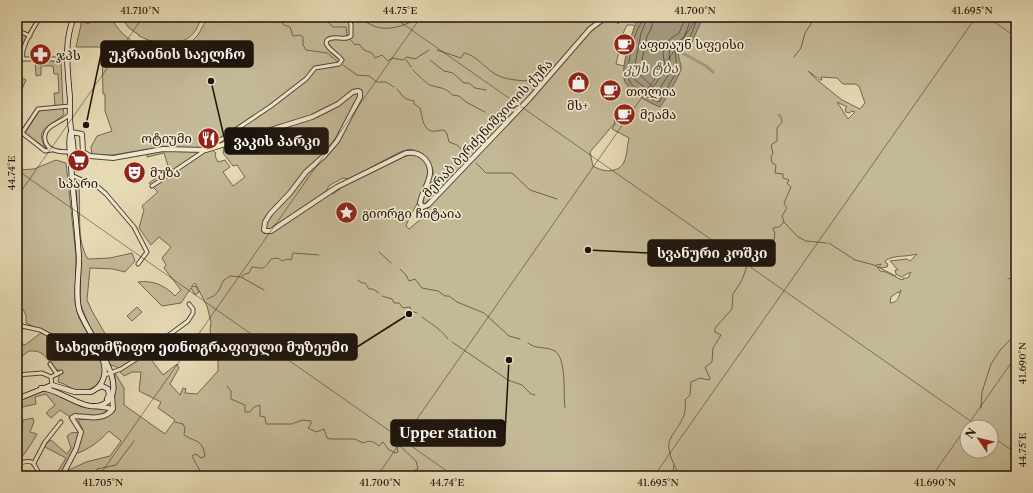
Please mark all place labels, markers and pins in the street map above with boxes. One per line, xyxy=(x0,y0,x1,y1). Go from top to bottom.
cafe icon: აფთაუნ სფეისი xyxy=(612,31,638,57)
place label: აფთაუნ სფეისი xyxy=(640,36,744,52)
callout: უკრაინის საელჩო xyxy=(101,41,253,67)
pharmacy icon: ჯპს xyxy=(28,42,54,68)
place label: ჯპს xyxy=(56,47,81,63)
shop icon: მს+ xyxy=(565,70,591,96)
cafe icon: თოლია xyxy=(597,78,623,104)
place label: თოლია xyxy=(626,83,676,99)
place label: მს+ xyxy=(567,97,589,113)
cafe icon: მეამა xyxy=(611,101,637,127)
place label: მეამა xyxy=(640,106,676,122)
restaurant icon: ოტიუმი xyxy=(195,125,221,151)
callout: ვაკის პარკი xyxy=(225,128,328,154)
place label: ოტიუმი xyxy=(141,130,192,146)
supermarket icon: სპარი xyxy=(65,148,91,174)
theatre icon: მუზა xyxy=(121,159,147,185)
place label: მუზა xyxy=(150,164,181,180)
place label: სპარი xyxy=(58,175,98,191)
place icon: გიორგი ჩიტაია xyxy=(334,200,360,226)
place label: გიორგი ჩიტაია xyxy=(362,205,461,221)
callout: სვანური კოშკი xyxy=(648,240,775,266)
callout: სახელმწიფო ეთნოგრაფიული მუზეუმი xyxy=(47,334,357,360)
callout: Upper station xyxy=(391,420,505,446)

